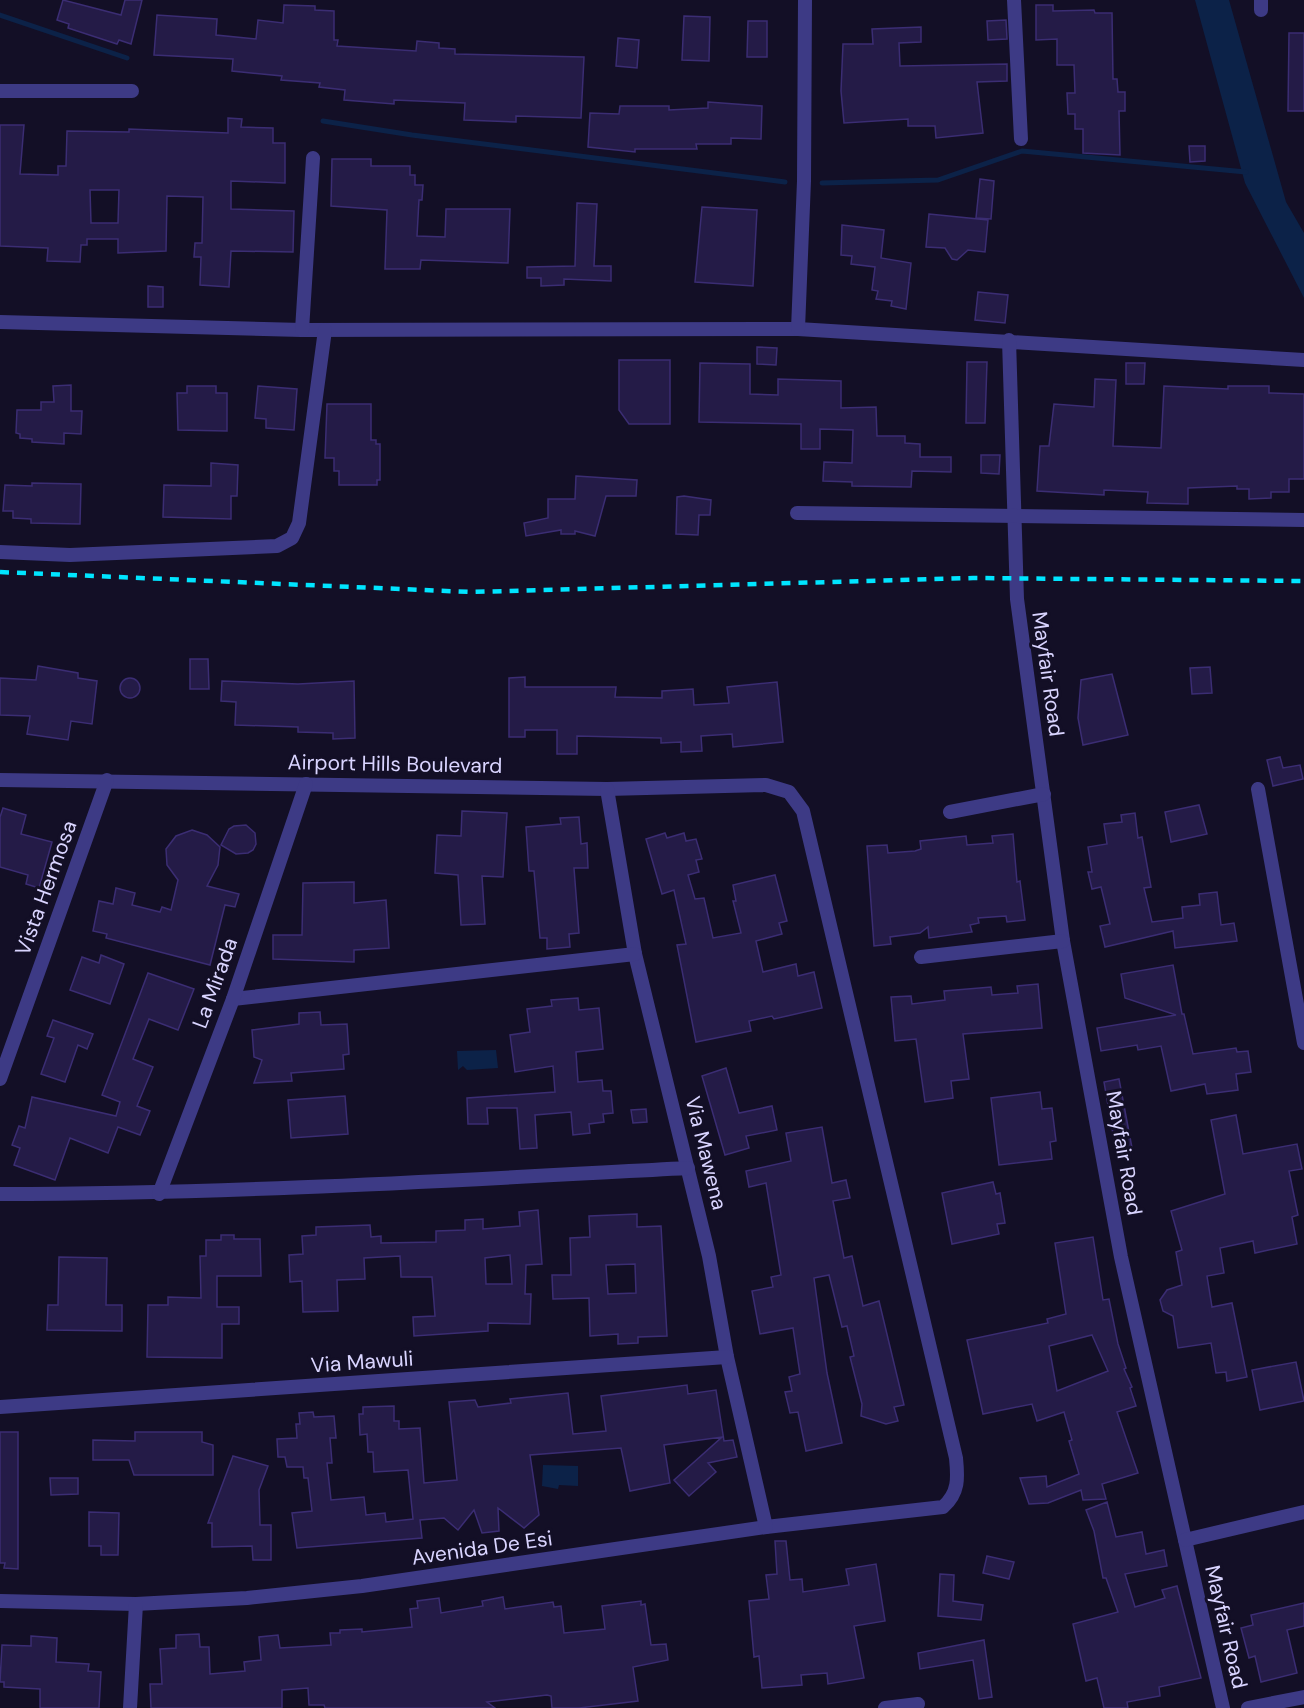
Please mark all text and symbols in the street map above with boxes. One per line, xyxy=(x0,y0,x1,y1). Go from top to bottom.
street label: Mayfair Road xyxy=(1025,610,1071,738)
street label: Airport Hills Boulevard xyxy=(287,748,503,780)
street label: Vista Hermosa xyxy=(9,817,83,959)
street label: La Mirada xyxy=(186,934,244,1032)
street label: Mayfair Road xyxy=(1099,1089,1149,1217)
street label: Via Mawena xyxy=(678,1093,734,1213)
street label: Via Mawuli xyxy=(310,1344,414,1380)
street label: Avenida De Esi xyxy=(410,1524,554,1572)
street label: Mayfair Road xyxy=(1198,1563,1254,1691)

